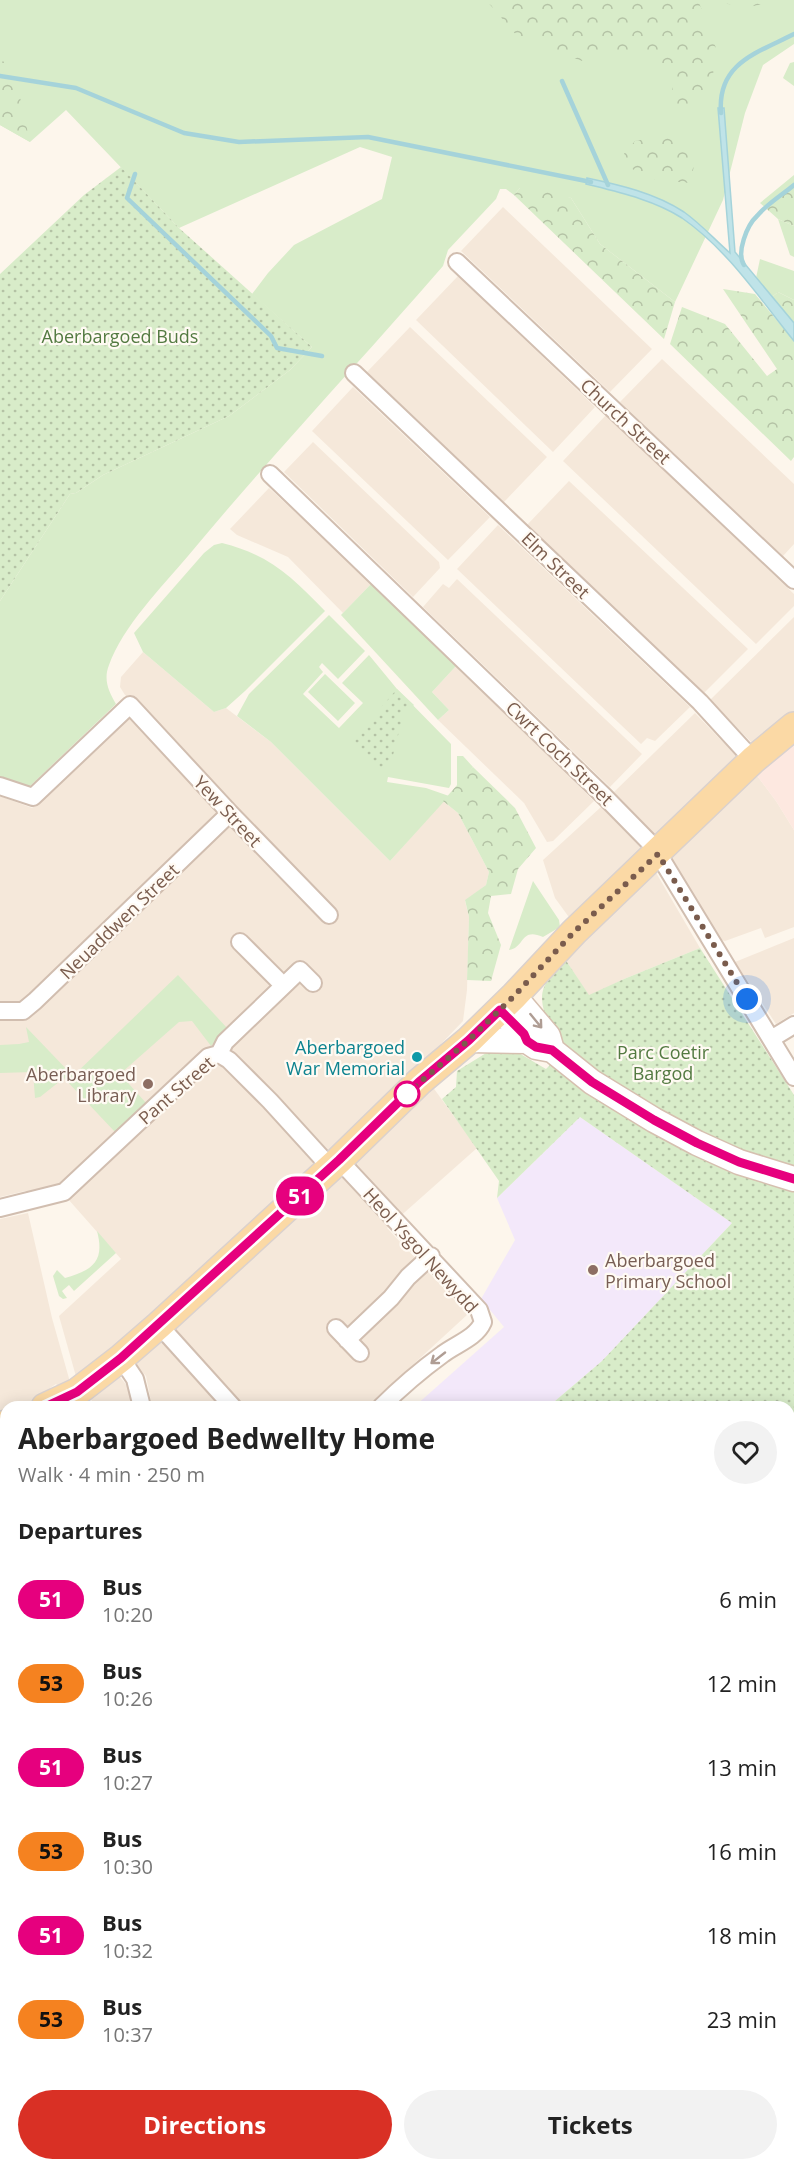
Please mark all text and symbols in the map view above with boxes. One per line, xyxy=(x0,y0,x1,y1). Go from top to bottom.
park label: Aberbargoed Buds xyxy=(42,324,198,348)
street label: Church Street xyxy=(576,373,676,469)
street label: Elm Street xyxy=(517,526,595,604)
street label: Cwrt Coch Street xyxy=(501,696,619,810)
street label: Yew Street xyxy=(189,770,267,852)
street label: Neuaddwen Street xyxy=(54,858,184,984)
your location xyxy=(732,984,762,1014)
one-way arrow xyxy=(529,1013,543,1028)
place label: Aberbargoed War Memorial xyxy=(286,1035,405,1080)
park label: Parc Coetir Bargod xyxy=(617,1040,710,1085)
street label: Pant Street xyxy=(133,1050,219,1130)
marker: Aberbargoed War Memorial xyxy=(410,1050,424,1064)
place label: Aberbargoed Library xyxy=(26,1062,137,1107)
marker: Aberbargoed Library xyxy=(141,1077,155,1091)
unlabelled marker xyxy=(394,1081,420,1107)
line badge: 51 xyxy=(273,1176,327,1216)
text: 51 xyxy=(288,1182,312,1210)
street label: Heol Ysgol Newydd xyxy=(358,1182,484,1318)
place label: Aberbargoed Primary School xyxy=(605,1248,731,1293)
marker: Aberbargoed Primary School xyxy=(586,1263,600,1277)
one-way arrow xyxy=(431,1351,447,1364)
text: Aberbargoed Bedwellty Home xyxy=(18,1419,435,1457)
button: heart xyxy=(714,1421,777,1484)
text: Walk · 4 min · 250 m xyxy=(18,1461,205,1488)
text: Departures xyxy=(18,1515,142,1545)
text: Bus xyxy=(102,1571,142,1601)
text: 6 min xyxy=(719,1584,777,1614)
text: 51 xyxy=(39,1585,63,1613)
text: 10:20 xyxy=(102,1601,153,1628)
text: Bus xyxy=(102,1655,142,1685)
text: 12 min xyxy=(707,1668,777,1698)
text: 53 xyxy=(39,1669,63,1697)
text: 10:26 xyxy=(102,1685,153,1712)
text: Bus xyxy=(102,1739,142,1769)
text: 13 min xyxy=(707,1752,777,1782)
text: 51 xyxy=(39,1753,63,1781)
text: 10:27 xyxy=(102,1769,153,1796)
text: Bus xyxy=(102,1823,142,1853)
text: 16 min xyxy=(707,1836,777,1866)
text: 53 xyxy=(39,1837,63,1865)
text: 10:30 xyxy=(102,1853,153,1880)
text: Bus xyxy=(102,1907,142,1937)
text: 18 min xyxy=(707,1920,777,1950)
text: 51 xyxy=(39,1921,63,1949)
text: 10:32 xyxy=(102,1937,153,1964)
text: Bus xyxy=(102,1991,142,2021)
text: 23 min xyxy=(707,2004,777,2034)
text: 53 xyxy=(39,2005,63,2033)
text: 10:37 xyxy=(102,2021,153,2048)
button: Directions xyxy=(18,2090,392,2159)
button: Tickets xyxy=(404,2090,777,2159)

